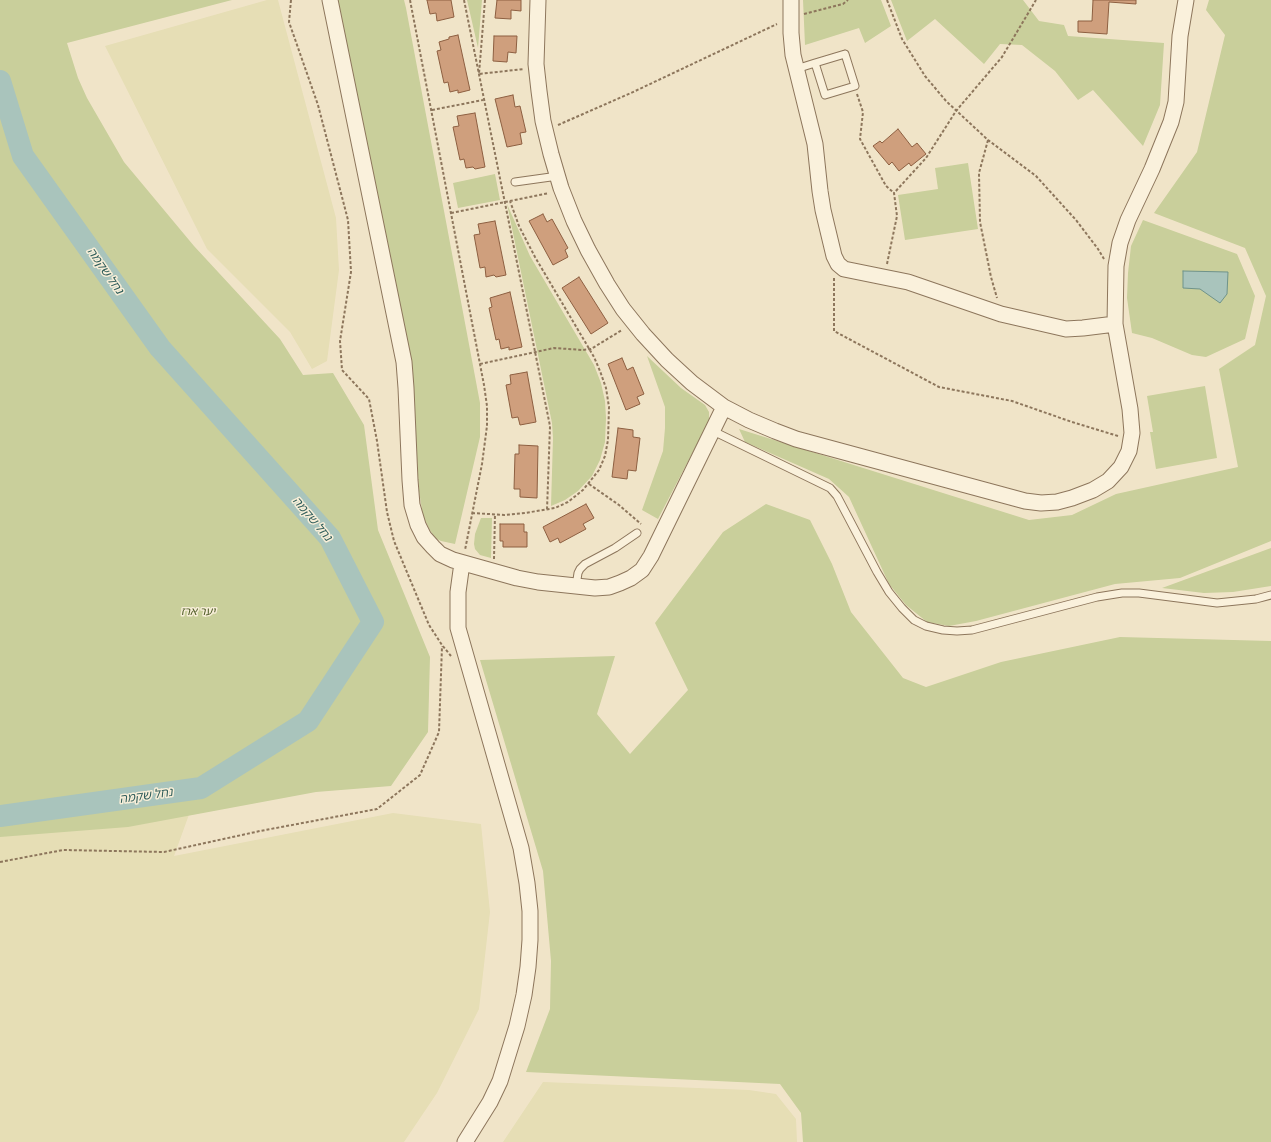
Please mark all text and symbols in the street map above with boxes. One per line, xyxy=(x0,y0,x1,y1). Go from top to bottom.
water label: נחל שקמה xyxy=(84,245,126,297)
water label: נחל שקמה xyxy=(289,494,335,544)
park label: יער ארז xyxy=(181,605,215,619)
water label: נחל שקמה xyxy=(119,785,173,807)

